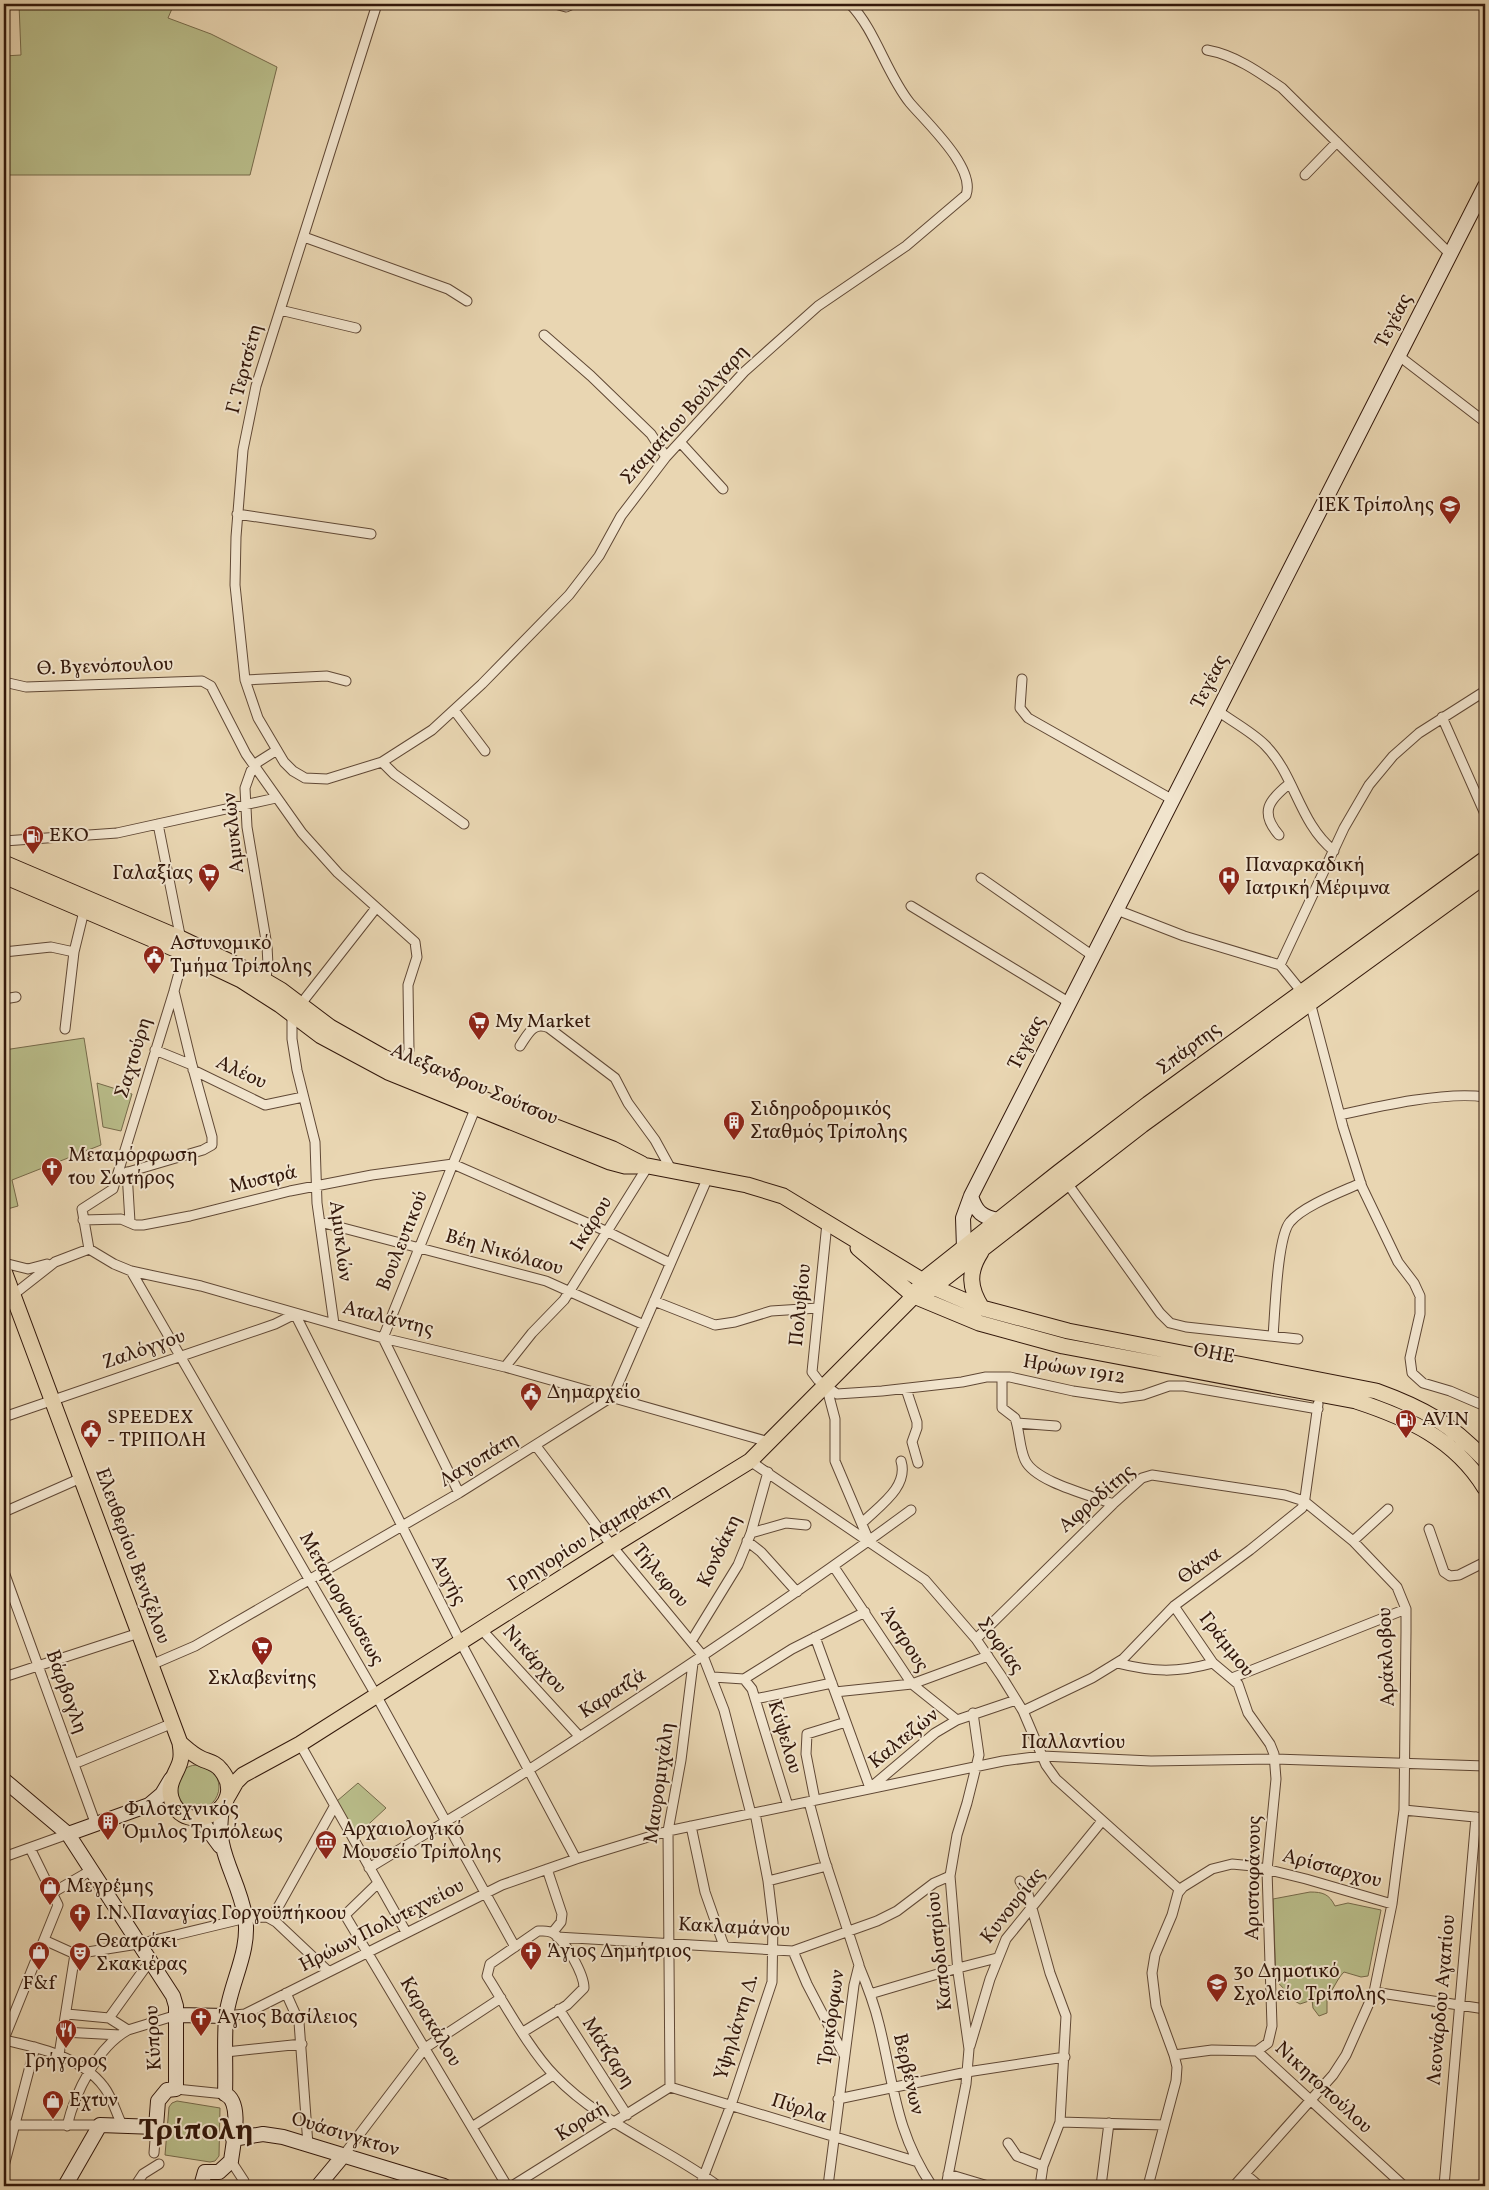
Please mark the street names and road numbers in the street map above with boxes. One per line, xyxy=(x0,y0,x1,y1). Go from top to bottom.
street label: Τεγέας xyxy=(1368,289,1420,353)
street label: Γ. Τερτσέτη xyxy=(220,321,270,417)
street label: Σταματίου Βούλγαρη xyxy=(614,339,756,491)
street label: Τεγέας xyxy=(1184,650,1236,714)
street label: Θ. Βγενόπουλου xyxy=(36,651,174,683)
street label: Αμυκλών xyxy=(216,791,252,875)
street label: Τεγέας xyxy=(1001,1011,1053,1075)
street label: Σαχτούρη xyxy=(108,1014,160,1102)
street label: Σπάρτης xyxy=(1151,1016,1227,1082)
street label: Αλεξανδρου Σούτσου xyxy=(386,1037,562,1133)
street label: Αλέου xyxy=(211,1049,271,1097)
street label: Μυστρά xyxy=(226,1159,300,1201)
street label: Βουλευτικού xyxy=(370,1187,436,1295)
street label: Ικάρου xyxy=(564,1191,620,1257)
street label: Αμυκλών xyxy=(321,1199,359,1283)
street label: Βέη Νικόλαου xyxy=(442,1223,566,1283)
street label: Πολυβίου xyxy=(783,1262,819,1348)
street label: Αταλάντης xyxy=(339,1294,437,1344)
street label: Ζαλόγγου xyxy=(99,1323,189,1377)
street label: ΟΗΕ xyxy=(1191,1336,1237,1372)
street label: Ηρώων 1912 xyxy=(1021,1348,1127,1392)
street label: Λαγοπάτη xyxy=(434,1425,524,1495)
street label: Αφροδίτης xyxy=(1053,1458,1141,1540)
street label: Ελευθερίου Βενιζέλου xyxy=(87,1464,177,1648)
street label: Γρηγορίου Λαμπράκη xyxy=(503,1477,675,1599)
street label: Κονδάκη xyxy=(691,1510,749,1592)
street label: Μεταμορφώσεως xyxy=(291,1527,391,1671)
street label: Τήλεφου xyxy=(625,1538,695,1614)
street label: Θάνα xyxy=(1172,1540,1228,1592)
street label: Αυγής xyxy=(423,1550,473,1610)
street label: Άστρους xyxy=(873,1602,935,1678)
street label: Γράμμου xyxy=(1192,1606,1260,1684)
street label: Αράκλοβου xyxy=(1371,1607,1403,1707)
street label: Σοφίας xyxy=(970,1612,1030,1680)
street label: Νικάρχου xyxy=(495,1619,573,1701)
street label: Βάρβογλη xyxy=(38,1646,94,1738)
street label: Καρατζά xyxy=(574,1662,652,1726)
street label: Κύψελου xyxy=(760,1697,808,1777)
street label: Καλτεζών xyxy=(863,1702,945,1776)
street label: Μαυρομιχάλη xyxy=(638,1720,682,1846)
street label: Παλλαντίου xyxy=(1021,1729,1125,1757)
street label: Αριστοφάνους xyxy=(1239,1815,1269,1941)
street label: Αρίσταρχου xyxy=(1279,1842,1385,1896)
street label: Κυνουρίας xyxy=(974,1862,1052,1950)
street label: Ηρώων Πολυτεχνείου xyxy=(295,1872,469,1980)
street label: Καποδιστρίου xyxy=(920,1890,960,2012)
street label: Κακλαμάνου xyxy=(677,1911,791,1945)
street label: Λεονάρδου Αγαπίου xyxy=(1421,1914,1463,2086)
street label: Τρικόρφων xyxy=(811,1968,853,2068)
street label: Υψηλάντη Δ. xyxy=(708,1971,766,2083)
street label: Καρακάλου xyxy=(392,1972,468,2072)
street label: Κύπρου xyxy=(138,2005,170,2071)
street label: Μάτζαρη xyxy=(574,2012,642,2094)
street label: Βερβένων xyxy=(885,2031,931,2118)
street label: Νικητοπούλου xyxy=(1268,2035,1378,2141)
street label: Πύρλα xyxy=(767,2087,831,2131)
street label: Κοραή xyxy=(550,2095,614,2149)
street label: Ουάσινγκτον xyxy=(288,2105,403,2165)

